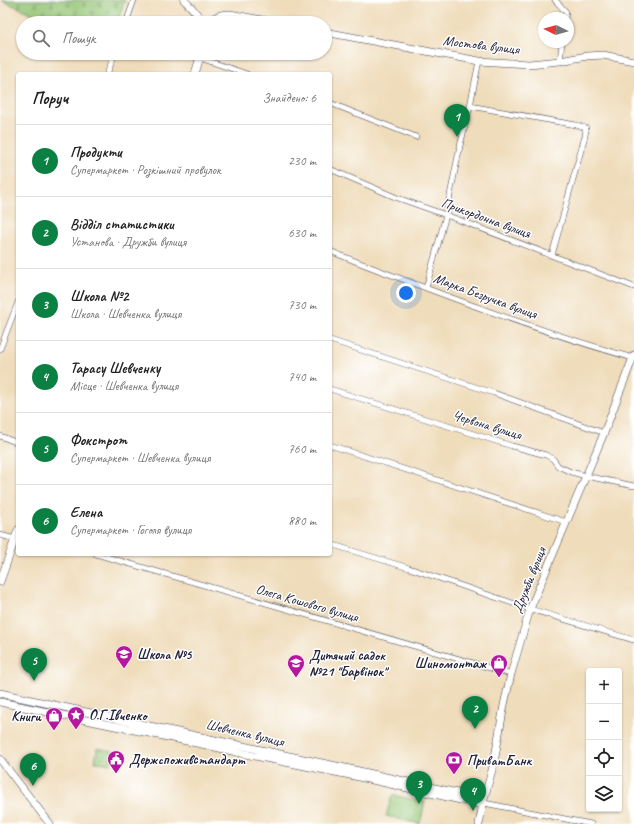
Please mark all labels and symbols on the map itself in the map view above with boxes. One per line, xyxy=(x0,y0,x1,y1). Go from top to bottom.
north arrow xyxy=(538,12,574,48)
street label: Мостова вулиця xyxy=(442,32,521,58)
pin: 1 xyxy=(444,104,470,137)
street label: Прикордонна вулиця xyxy=(439,194,534,242)
street label: Марка Безручка вулиця xyxy=(431,269,541,323)
your location xyxy=(396,283,416,303)
street label: Червона вулиця xyxy=(451,407,524,444)
street label: Дружби вулиця xyxy=(508,543,550,615)
street label: Олега Кошового вулиця xyxy=(254,580,361,626)
school or university icon: Школа №5 xyxy=(114,644,134,669)
place label: Школа №5 xyxy=(137,646,193,663)
place label: Дитячий садок №21 "Барвінок" xyxy=(309,647,390,680)
pin: 5 xyxy=(21,648,47,681)
school or university icon: Дитячий садок №21 "Барвінок" xyxy=(286,653,306,678)
shop icon: Шиномонтаж xyxy=(489,653,509,678)
place label: Шиномонтаж xyxy=(414,655,487,672)
pin: 2 xyxy=(462,696,488,729)
place icon: О.Г.Івченко xyxy=(66,705,86,730)
shop icon: Книги xyxy=(44,706,64,731)
place label: О.Г.Івченко xyxy=(89,707,148,724)
place label: Книги xyxy=(11,708,42,725)
street label: Шевченка вулиця xyxy=(204,716,287,750)
public building icon: Держспоживстандарт xyxy=(106,749,126,774)
bank icon: ПриватБанк xyxy=(444,750,464,775)
place label: Держспоживстандарт xyxy=(129,751,246,768)
place label: ПриватБанк xyxy=(467,752,533,769)
pin: 6 xyxy=(20,753,46,786)
pin: 3 xyxy=(406,771,432,804)
pin: 4 xyxy=(460,778,486,811)

